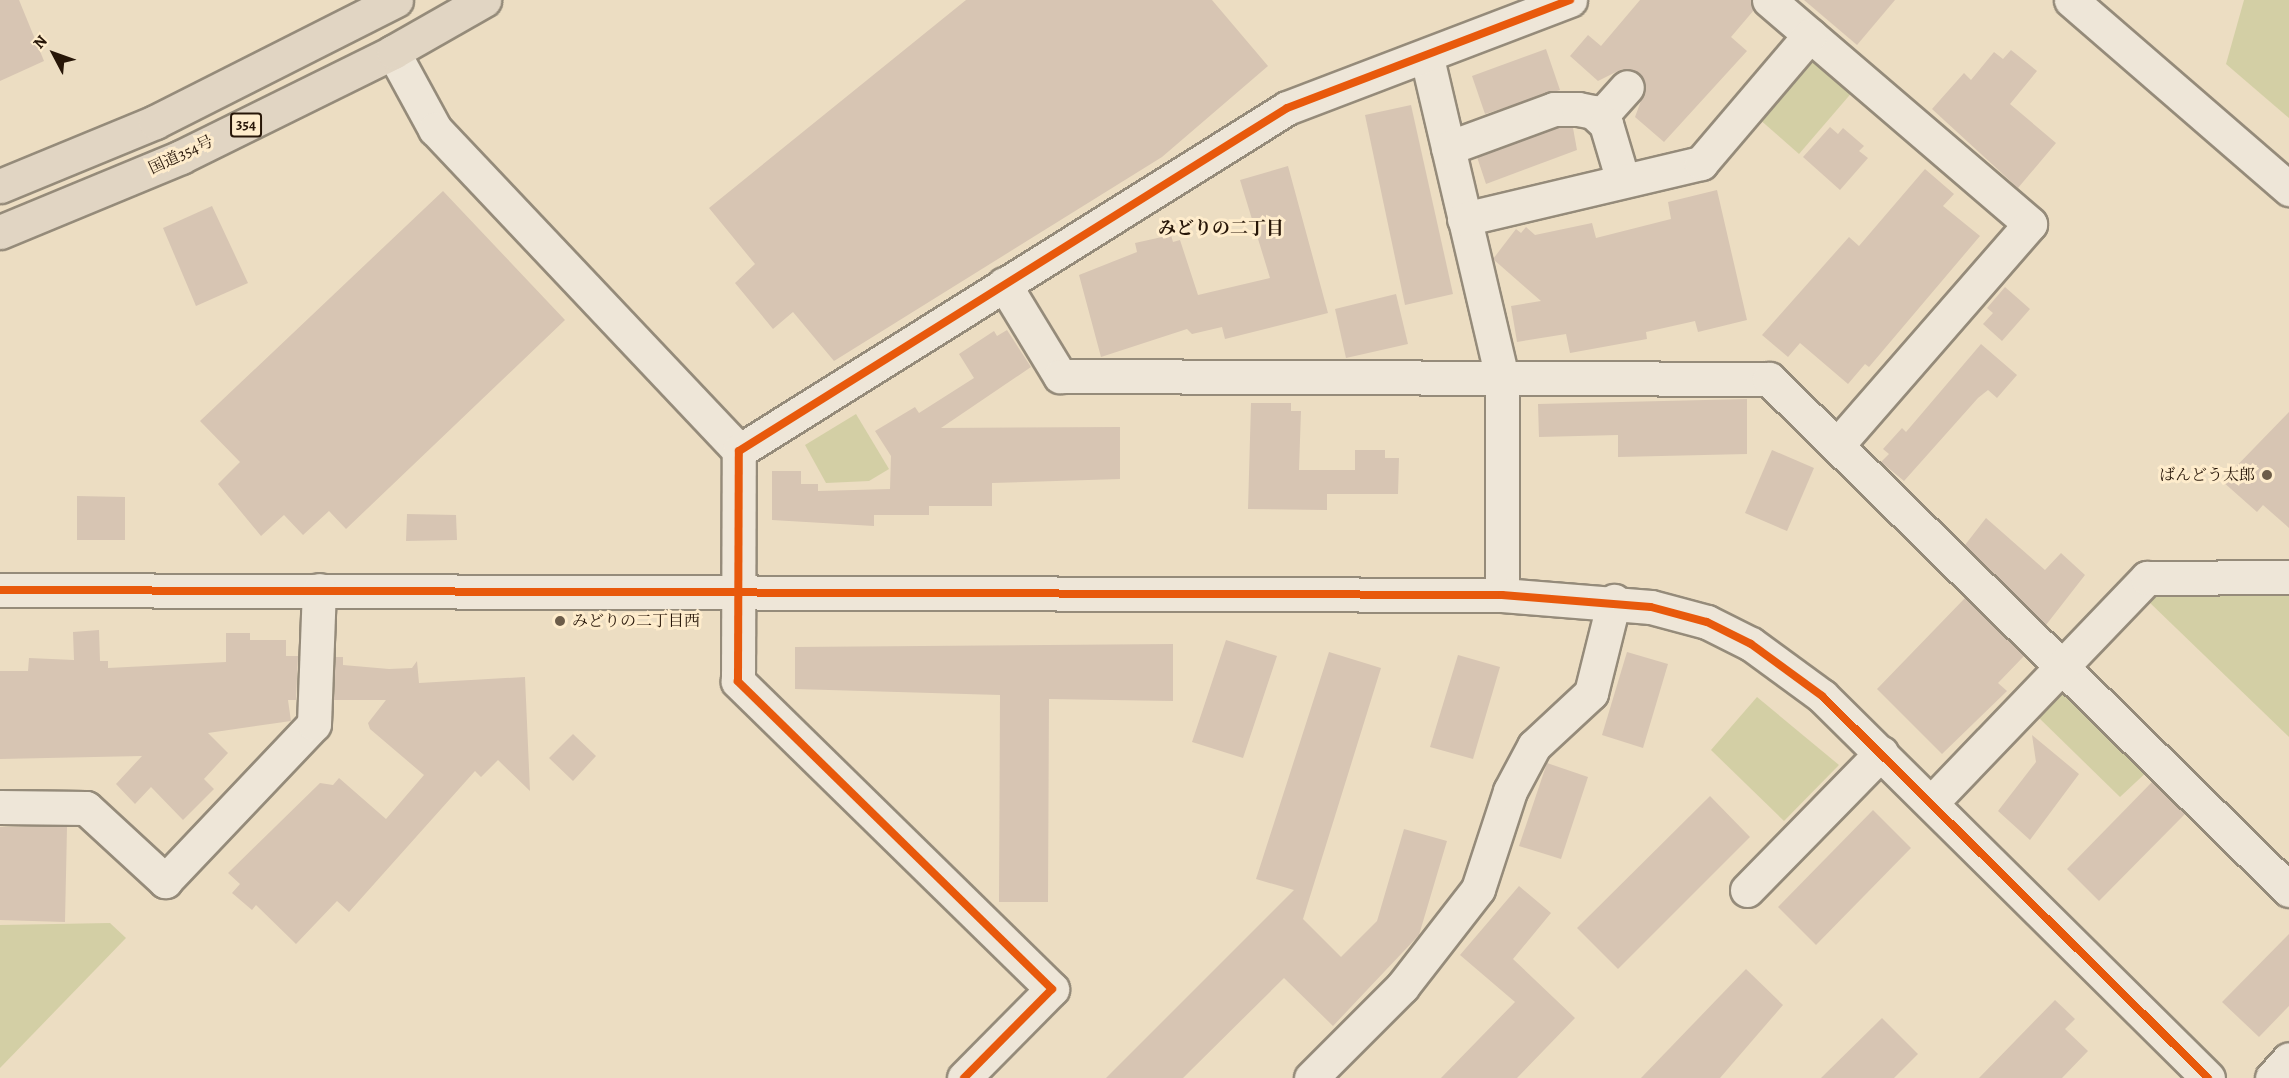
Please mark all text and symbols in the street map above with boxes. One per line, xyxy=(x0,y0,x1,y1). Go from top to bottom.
north arrow xyxy=(24,24,84,84)
text: N xyxy=(28,31,53,54)
road number: 354 xyxy=(230,113,262,137)
street label: 国道354号 xyxy=(146,132,216,178)
district label: みどりの二丁目 xyxy=(1158,217,1284,239)
place label: ばんどう太郎 xyxy=(2159,465,2255,485)
marker: ばんどう太郎 xyxy=(2260,468,2274,482)
place label: みどりの二丁目西 xyxy=(572,611,700,631)
marker: みどりの二丁目西 xyxy=(553,614,567,628)

